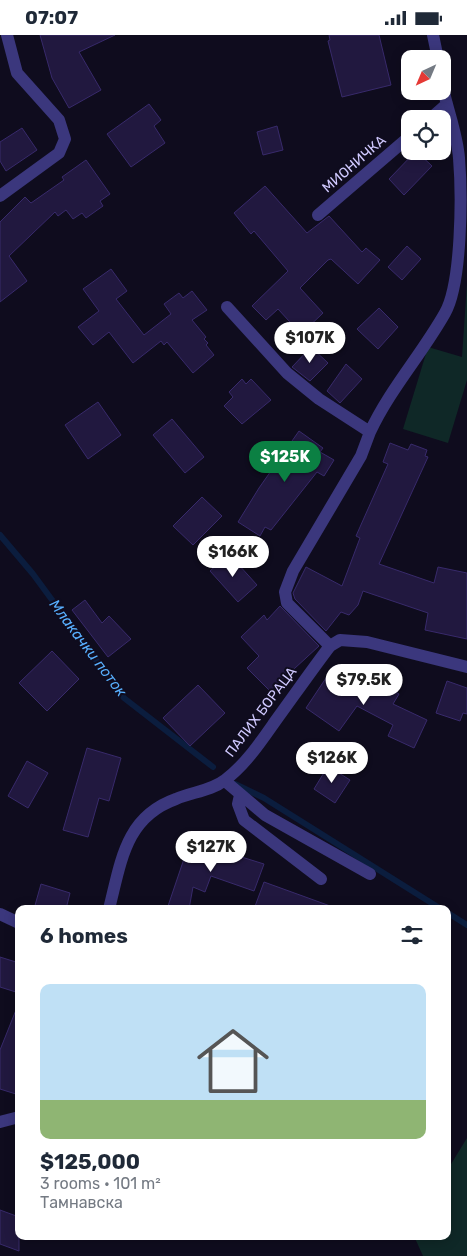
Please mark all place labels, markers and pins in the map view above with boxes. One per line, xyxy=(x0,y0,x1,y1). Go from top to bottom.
pin: $107K xyxy=(275,321,345,364)
pin: $125K xyxy=(250,441,320,483)
pin: $166K xyxy=(198,535,268,578)
pin: $79.5K xyxy=(323,663,405,706)
pin: $126K xyxy=(297,741,367,784)
pin: $127K xyxy=(176,831,246,873)

